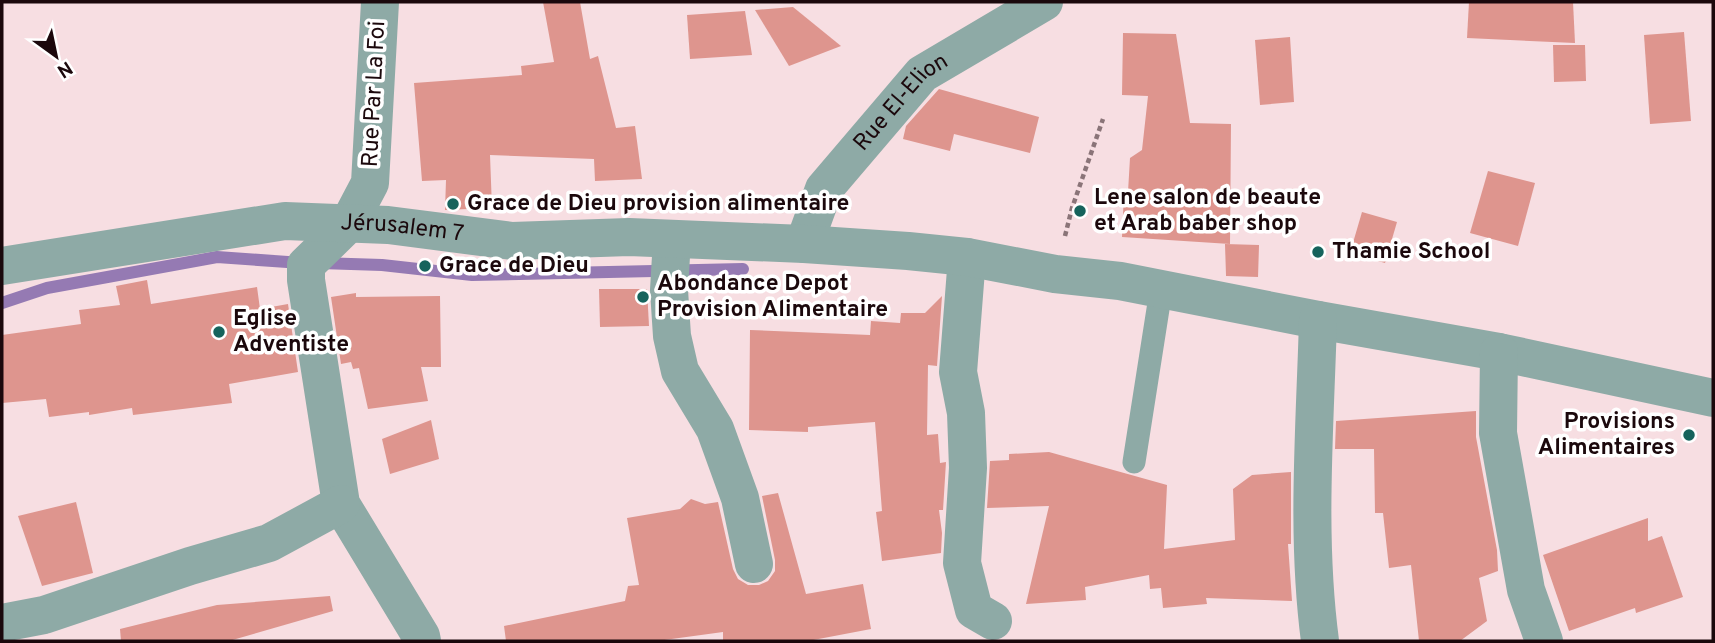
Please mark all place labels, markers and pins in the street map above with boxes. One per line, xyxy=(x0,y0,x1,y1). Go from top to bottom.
place label: Lene salon de beaute et Arab baber shop xyxy=(1094,184,1321,239)
place label: Grace de Dieu provision alimentaire xyxy=(467,190,849,219)
marker: Grace de Dieu provision alimentaire xyxy=(445,196,461,212)
marker: Lene salon de beaute et Arab baber shop xyxy=(1072,203,1088,219)
place label: Thamie School xyxy=(1332,238,1490,267)
marker: Thamie School xyxy=(1310,244,1326,260)
place label: Grace de Dieu xyxy=(439,252,589,281)
marker: Grace de Dieu xyxy=(417,258,433,274)
place label: Abondance Depot Provision Alimentaire xyxy=(657,270,888,325)
marker: Abondance Depot Provision Alimentaire xyxy=(635,289,651,305)
place label: Eglise Adventiste xyxy=(233,305,349,360)
marker: Eglise Adventiste xyxy=(211,324,227,340)
place label: Provisions Alimentaires xyxy=(1538,408,1675,463)
marker: Provisions Alimentaires xyxy=(1681,427,1697,443)

